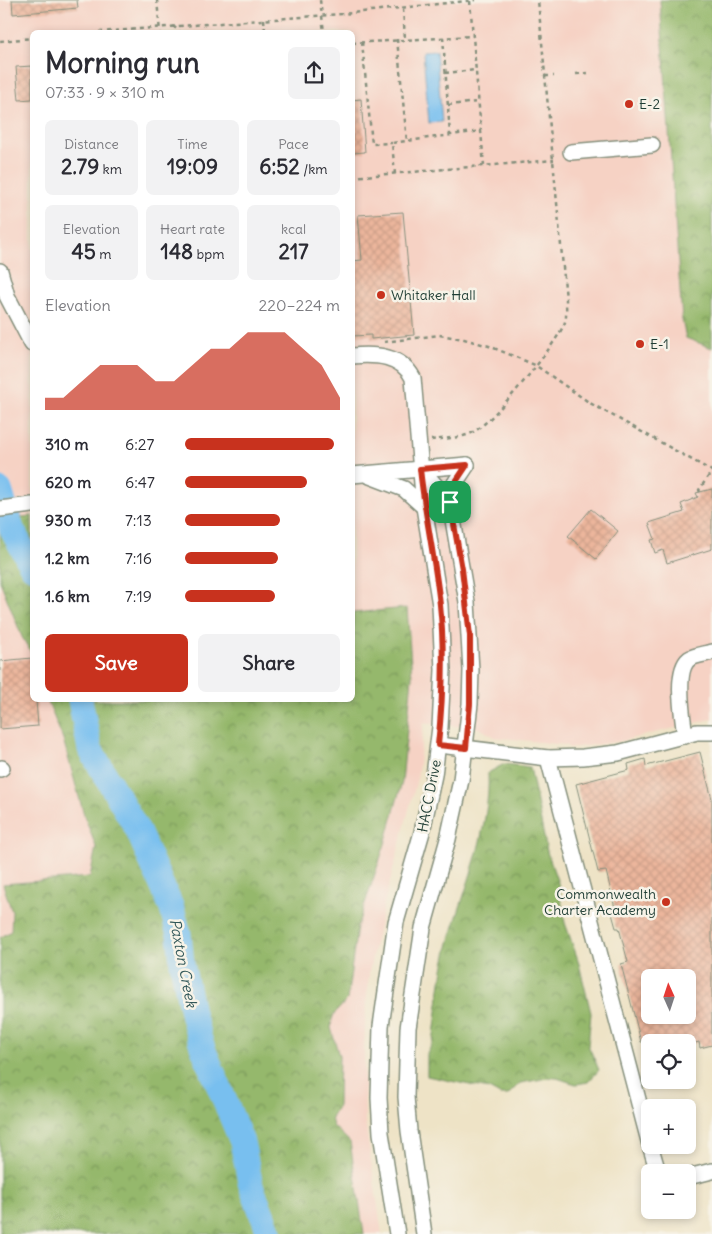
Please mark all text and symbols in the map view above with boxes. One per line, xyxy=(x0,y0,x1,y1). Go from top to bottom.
text: Morning run xyxy=(45,45,200,81)
button: share xyxy=(288,47,340,99)
text: 07:33 · 9 × 310 m xyxy=(45,82,165,102)
place label: E-2 xyxy=(639,95,660,113)
marker: E-2 xyxy=(623,98,635,110)
text: Distance xyxy=(64,135,119,153)
text: Time xyxy=(177,135,208,153)
text: Pace xyxy=(278,135,309,153)
text: 2.79 xyxy=(61,153,99,180)
text: 19:09 xyxy=(167,153,218,180)
text: 6:52 xyxy=(259,153,300,180)
text: km xyxy=(99,160,122,178)
text: /km xyxy=(300,160,328,178)
text: Elevation xyxy=(63,220,120,238)
text: Heart rate xyxy=(160,220,225,238)
text: kcal xyxy=(281,220,306,238)
text: 45 xyxy=(72,238,96,265)
text: 148 xyxy=(161,238,193,265)
text: 217 xyxy=(278,238,309,265)
text: m xyxy=(96,245,111,263)
text: bpm xyxy=(193,245,224,263)
place label: Whitaker Hall xyxy=(391,286,476,304)
marker: Whitaker Hall xyxy=(375,289,387,301)
text: Elevation xyxy=(45,295,111,315)
text: 220–224 m xyxy=(258,295,340,315)
place label: E-1 xyxy=(650,335,669,353)
marker: E-1 xyxy=(634,338,646,350)
text: 310 m xyxy=(45,434,89,454)
text: 6:27 xyxy=(125,434,154,454)
text: 620 m xyxy=(45,472,91,492)
text: 6:47 xyxy=(125,472,155,492)
pin xyxy=(429,481,471,523)
icon: arrive xyxy=(436,488,464,516)
text: 930 m xyxy=(45,510,92,530)
text: 7:13 xyxy=(125,510,152,530)
text: 1.2 km xyxy=(45,548,89,568)
text: 7:16 xyxy=(125,548,152,568)
text: 1.6 km xyxy=(45,586,90,606)
text: 7:19 xyxy=(125,586,152,606)
button: Save xyxy=(45,634,188,692)
button: Share xyxy=(198,634,340,692)
street label: HACC Drive xyxy=(413,758,445,834)
place label: Commonwealth Charter Academy xyxy=(544,885,656,919)
marker: Commonwealth Charter Academy xyxy=(660,896,672,908)
water label: Paxton Creek xyxy=(166,917,202,1010)
north arrow xyxy=(641,969,696,1024)
map controls xyxy=(641,969,696,1219)
button: locate xyxy=(641,1034,696,1089)
button: + xyxy=(641,1099,696,1154)
button: − xyxy=(641,1164,696,1219)

